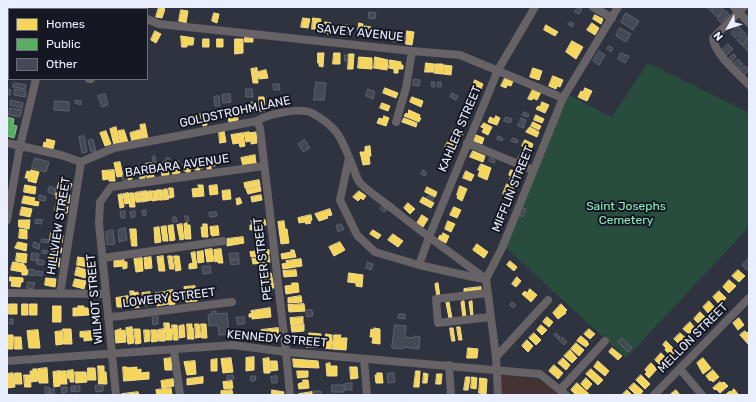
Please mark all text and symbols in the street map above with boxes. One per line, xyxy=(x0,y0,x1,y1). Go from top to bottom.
legend xyxy=(8,8,148,80)
north arrow xyxy=(708,8,748,48)
text: Homes xyxy=(46,17,85,31)
street label: SAVEY AVENUE xyxy=(316,21,404,45)
text: N xyxy=(711,29,726,43)
text: Public xyxy=(46,37,81,51)
text: Other xyxy=(46,57,77,71)
street label: KAHLER STREET xyxy=(435,84,485,174)
street label: GOLDSTROHM LANE xyxy=(178,93,292,131)
street label: MIFFLIN STREET xyxy=(489,144,537,234)
street label: BARBARA AVENUE xyxy=(124,152,230,180)
street label: HILLVIEW STREET xyxy=(44,176,74,276)
park label: Saint Josephs Cemetery xyxy=(586,200,666,228)
street label: PETER STREET xyxy=(251,217,275,301)
street label: WILMOT STREET xyxy=(84,253,106,345)
street label: LOWERY STREET xyxy=(122,285,216,311)
street label: MELLON STREET xyxy=(655,300,731,376)
street label: KENNEDY STREET xyxy=(226,327,328,351)

